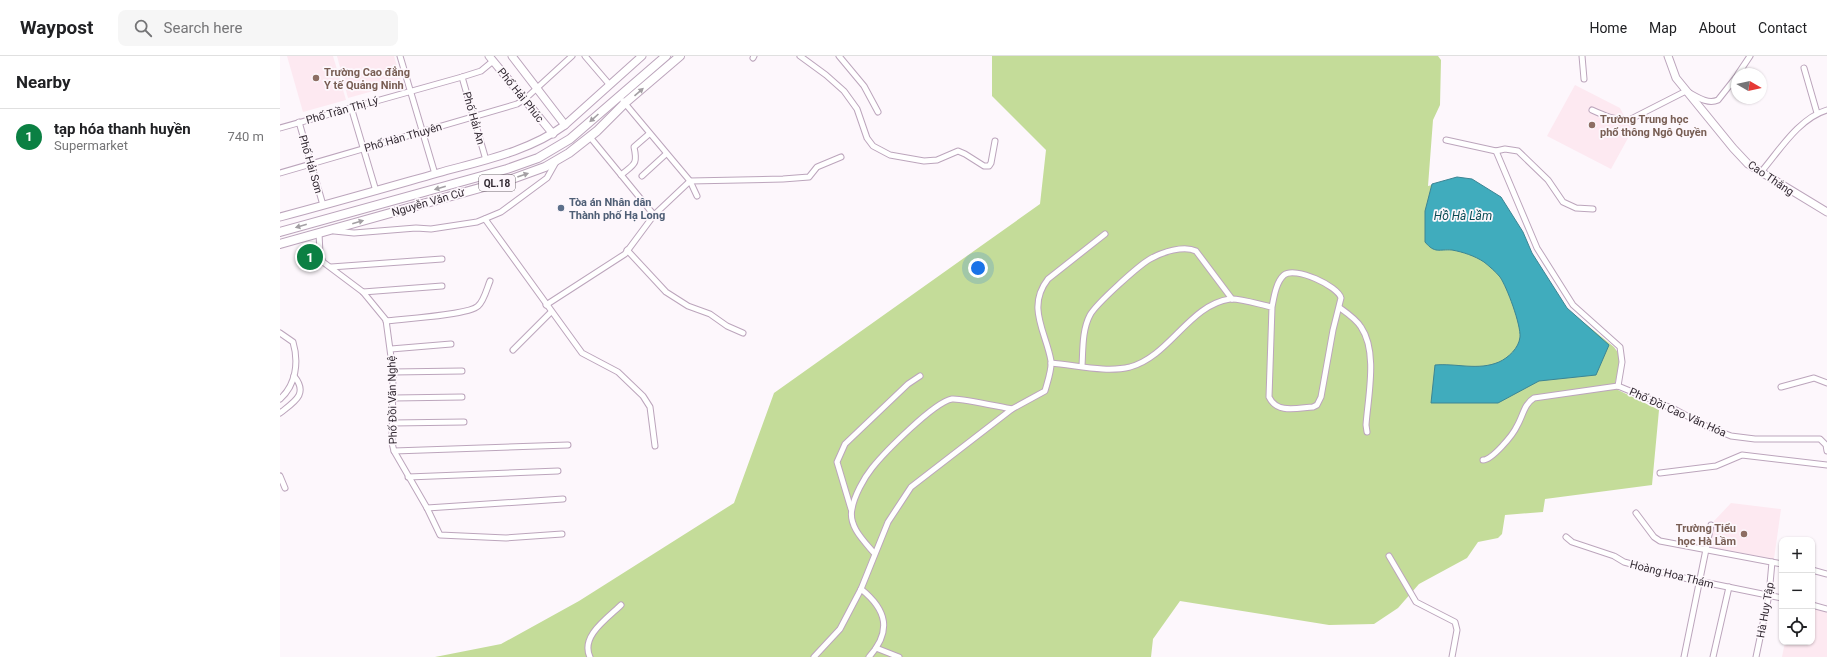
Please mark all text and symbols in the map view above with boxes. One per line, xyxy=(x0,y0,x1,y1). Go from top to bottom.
search box xyxy=(118,10,398,46)
text: Waypost xyxy=(20,16,94,39)
icon: search xyxy=(132,17,154,39)
text: Search here xyxy=(164,19,242,37)
text: Home xyxy=(1589,20,1627,36)
text: Map xyxy=(1649,20,1677,36)
text: About xyxy=(1699,20,1736,36)
text: Contact xyxy=(1758,20,1807,36)
place label: Trường Cao đẳng Y tế Quảng Ninh xyxy=(324,66,410,92)
street label: Phố Hải Phúc xyxy=(495,66,547,125)
north arrow xyxy=(1731,68,1767,104)
text: Nearby xyxy=(16,72,71,92)
marker: Trường Cao đẳng Y tế Quảng Ninh xyxy=(311,73,321,83)
one-way arrow xyxy=(634,87,644,96)
street label: Phố Hải An xyxy=(460,90,487,146)
street label: Phố Trần Thị Lý xyxy=(305,94,380,127)
one-way arrow xyxy=(589,113,599,123)
place label: Trường Trung học phổ thông Ngô Quyền xyxy=(1600,113,1707,139)
text: tạp hóa thanh huyền xyxy=(54,120,191,138)
street label: Phố Hàn Thuyên xyxy=(363,120,443,155)
marker: Trường Trung học phổ thông Ngô Quyền xyxy=(1587,120,1597,130)
text: 1 xyxy=(25,129,33,144)
text: 740 m xyxy=(227,129,264,144)
street label: Phố Hải Sơn xyxy=(296,133,325,195)
text: Supermarket xyxy=(54,138,128,153)
street label: Cao Thắng xyxy=(1745,158,1796,199)
one-way arrow xyxy=(518,172,530,178)
road number: QL.18 xyxy=(479,175,515,191)
one-way arrow xyxy=(433,185,445,191)
street label: Nguyễn Văn Cừ xyxy=(390,186,466,219)
place label: Tòa án Nhân dân Thành phố Hạ Long xyxy=(569,196,665,222)
marker: Tòa án Nhân dân Thành phố Hạ Long xyxy=(556,203,566,213)
water label: Hồ Hà Lầm xyxy=(1434,209,1492,223)
one-way arrow xyxy=(352,219,364,225)
one-way arrow xyxy=(295,224,307,230)
pin: 1 xyxy=(297,242,323,272)
your location xyxy=(968,258,988,278)
street label: Phố Đồi Văn Nghệ xyxy=(385,355,400,444)
street label: Phố Đồi Cao Văn Hóa xyxy=(1627,385,1728,440)
place label: Trường Tiểu học Hà Lầm xyxy=(1676,522,1736,548)
marker: Trường Tiểu học Hà Lầm xyxy=(1739,529,1749,539)
map controls xyxy=(1779,537,1815,645)
button: + xyxy=(1779,537,1815,573)
street label: Hoàng Hoa Thám xyxy=(1629,558,1715,591)
button: − xyxy=(1779,573,1815,609)
street label: Hà Huy Tập xyxy=(1754,581,1777,639)
button: locate xyxy=(1779,609,1815,645)

